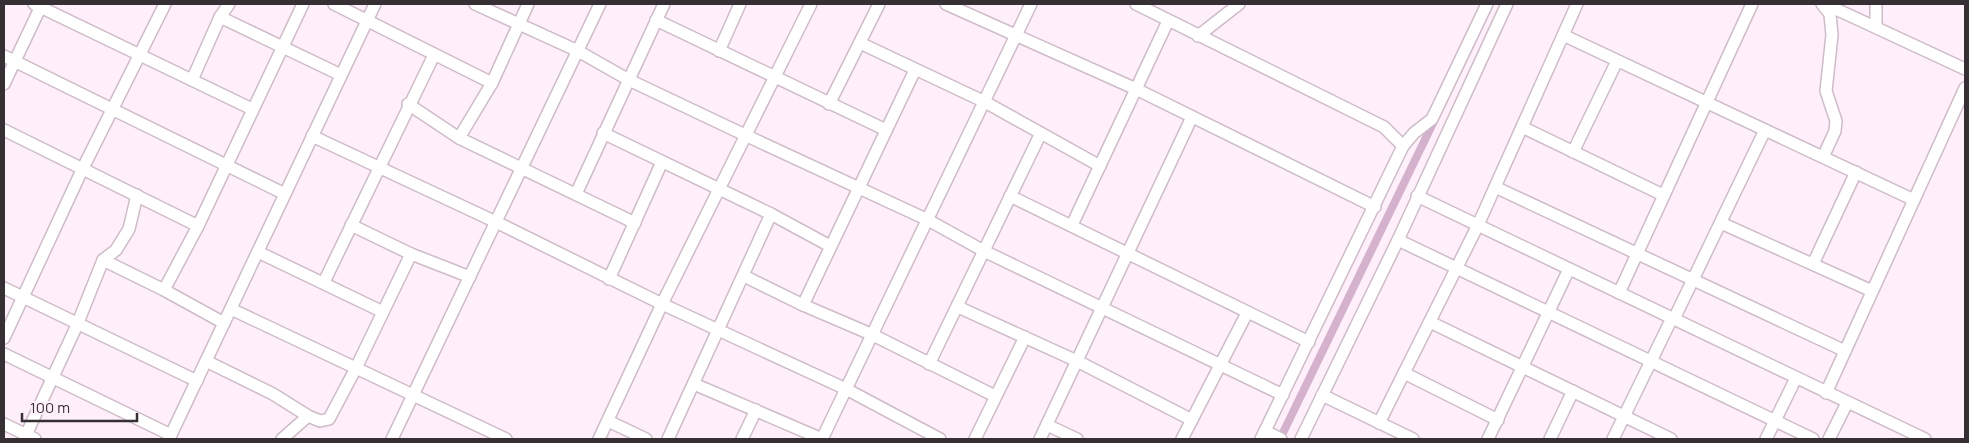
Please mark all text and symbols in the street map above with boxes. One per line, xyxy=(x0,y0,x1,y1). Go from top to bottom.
scale bar xyxy=(22,390,138,422)
text: 100 m xyxy=(30,397,70,418)

